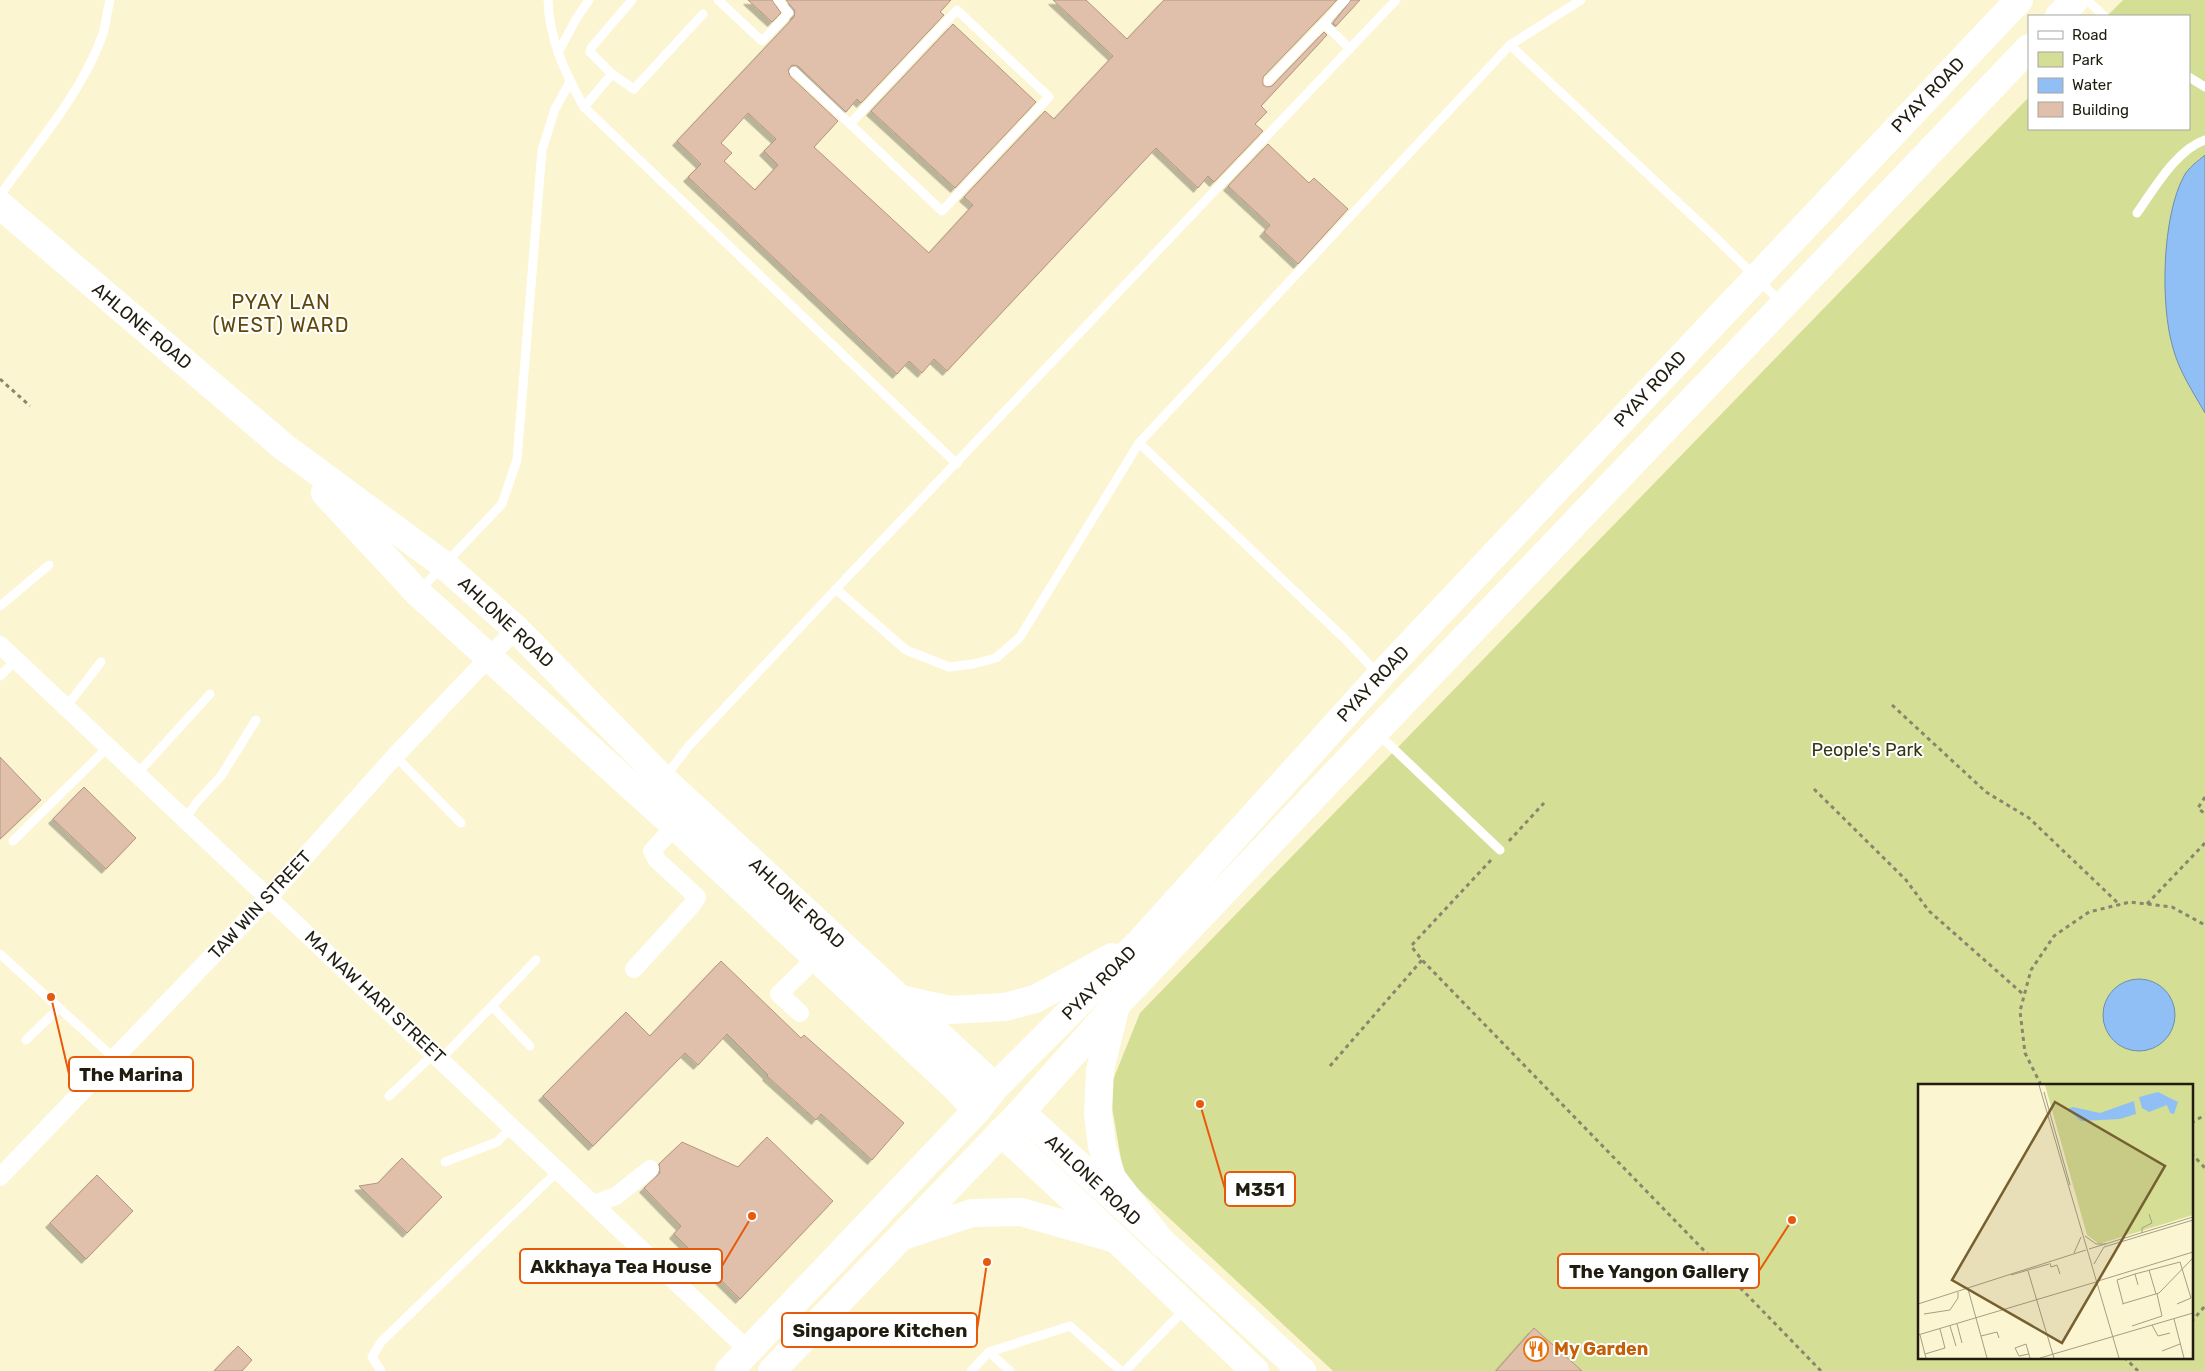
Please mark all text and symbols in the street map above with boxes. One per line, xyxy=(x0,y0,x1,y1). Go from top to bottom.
legend xyxy=(2028,15,2190,130)
text: Road xyxy=(2072,26,2108,44)
text: Park xyxy=(2072,51,2103,69)
street label: PYAY ROAD xyxy=(1887,53,1969,137)
text: Water xyxy=(2072,76,2112,94)
text: Building xyxy=(2072,101,2129,119)
street label: AHLONE ROAD xyxy=(88,278,196,374)
district label: PYAY LAN (WEST) WARD xyxy=(213,290,349,337)
street label: PYAY ROAD xyxy=(1609,346,1691,432)
street label: AHLONE ROAD xyxy=(453,572,559,672)
street label: PYAY ROAD xyxy=(1332,641,1414,727)
park label: People's Park xyxy=(1811,739,1923,761)
street label: TAW WIN STREET xyxy=(204,846,316,964)
street label: AHLONE ROAD xyxy=(744,853,850,953)
street label: MA NAW HARI STREET xyxy=(300,926,450,1068)
street label: PYAY ROAD xyxy=(1057,941,1141,1025)
callout: The Marina xyxy=(69,1057,193,1091)
text: The Marina xyxy=(79,1063,183,1086)
inset map xyxy=(1918,1084,2192,1358)
street label: AHLONE ROAD xyxy=(1040,1130,1146,1230)
callout: M351 xyxy=(1225,1172,1295,1206)
text: M351 xyxy=(1235,1178,1285,1201)
callout: Akkhaya Tea House xyxy=(520,1249,722,1283)
callout: The Yangon Gallery xyxy=(1558,1254,1759,1288)
text: Akkhaya Tea House xyxy=(530,1255,712,1278)
text: The Yangon Gallery xyxy=(1569,1260,1750,1283)
callout: Singapore Kitchen xyxy=(782,1313,977,1347)
text: Singapore Kitchen xyxy=(793,1319,967,1342)
restaurant icon: My Garden xyxy=(1523,1336,1549,1362)
place label: My Garden xyxy=(1554,1338,1648,1360)

